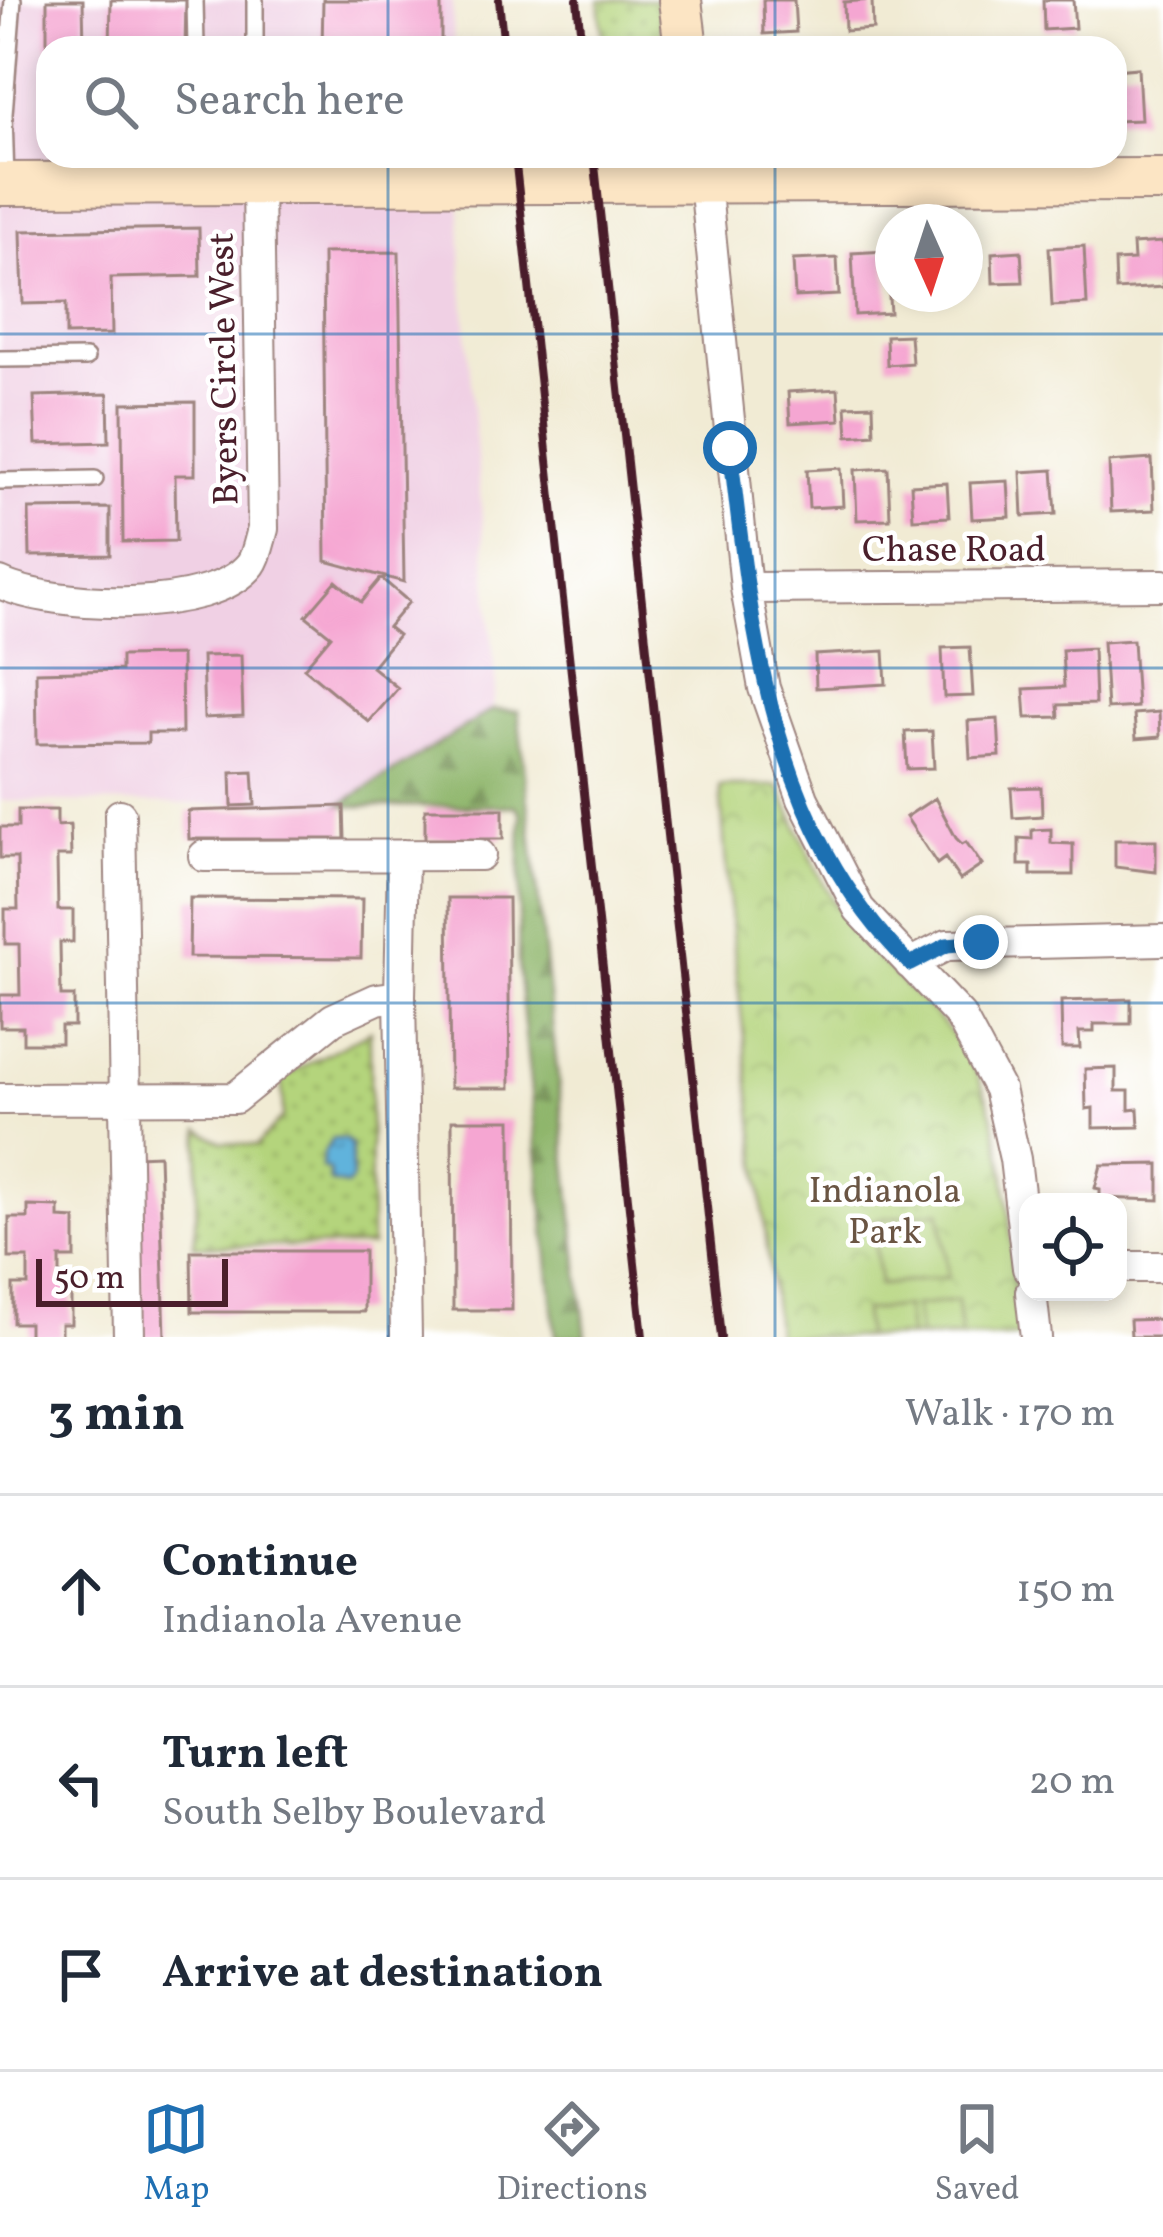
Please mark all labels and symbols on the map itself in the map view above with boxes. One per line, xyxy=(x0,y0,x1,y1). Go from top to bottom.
north arrow xyxy=(875,204,983,312)
street label: Byers Circle West xyxy=(199,232,253,506)
route start xyxy=(703,421,757,475)
street label: Chase Road xyxy=(862,527,1046,577)
route end xyxy=(954,915,1008,969)
park label: Indianola Park xyxy=(809,1168,961,1259)
scale bar xyxy=(36,1253,228,1306)

